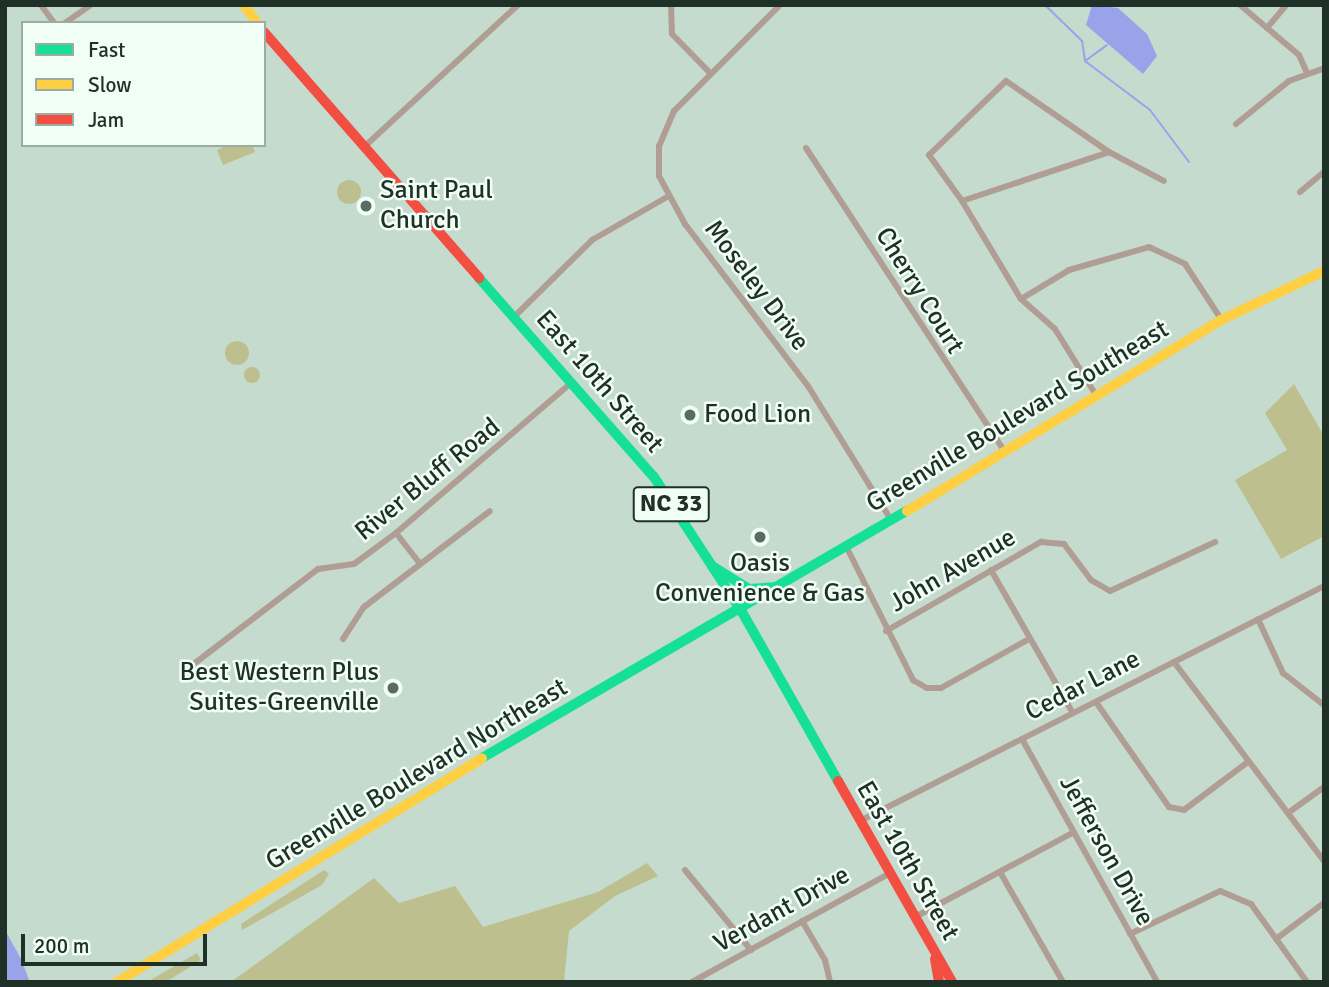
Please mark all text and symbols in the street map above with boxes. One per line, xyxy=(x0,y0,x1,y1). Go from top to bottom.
legend xyxy=(21,21,266,147)
text: Fast xyxy=(88,37,125,63)
text: Slow xyxy=(88,72,132,98)
text: Jam xyxy=(88,107,124,133)
place label: Saint Paul Church xyxy=(380,175,493,236)
marker: Saint Paul Church xyxy=(358,198,374,214)
street label: Moseley Drive xyxy=(697,215,815,357)
street label: Cherry Court xyxy=(868,222,970,360)
street label: East 10th Street xyxy=(529,304,669,460)
street label: Greenville Boulevard Southeast xyxy=(861,314,1175,520)
place label: Food Lion xyxy=(704,399,811,431)
marker: Food Lion xyxy=(682,407,698,423)
street label: River Bluff Road xyxy=(349,412,507,548)
road number: NC 33 xyxy=(632,484,710,524)
street label: John Avenue xyxy=(884,522,1022,620)
marker: Oasis Convenience & Gas xyxy=(752,529,768,545)
place label: Oasis Convenience & Gas xyxy=(655,548,865,610)
street label: Cedar Lane xyxy=(1020,644,1146,728)
place label: Best Western Plus Suites-Greenville xyxy=(180,657,379,718)
street label: Greenville Boulevard Northeast xyxy=(261,672,573,878)
marker: Best Western Plus Suites-Greenville xyxy=(385,680,401,696)
street label: Jefferson Drive xyxy=(1052,771,1160,931)
street label: East 10th Street xyxy=(849,776,965,946)
street label: Verdant Drive xyxy=(709,860,855,960)
scale bar xyxy=(24,920,210,964)
text: 200 m xyxy=(34,933,89,959)

